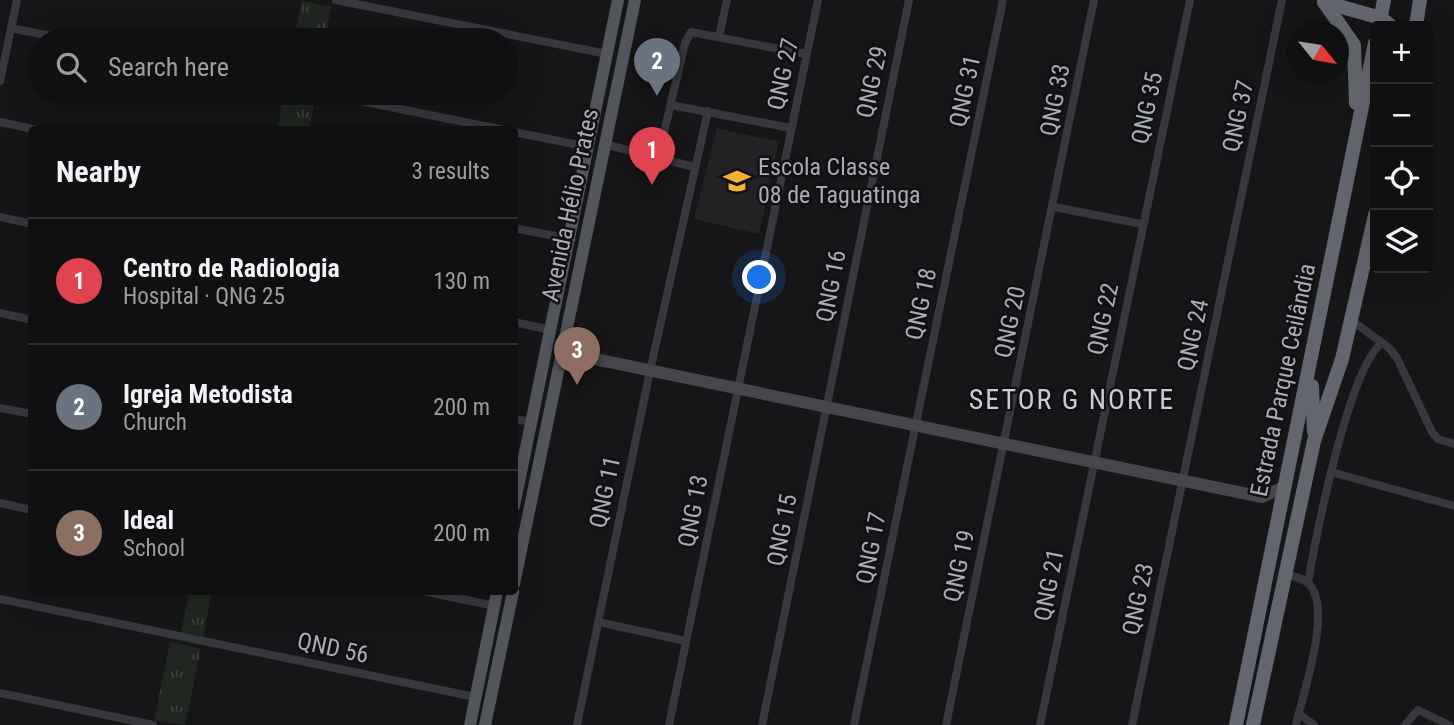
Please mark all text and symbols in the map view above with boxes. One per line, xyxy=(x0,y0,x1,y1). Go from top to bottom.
north arrow xyxy=(1286,21,1349,84)
map controls xyxy=(1370,21,1433,273)
button: + xyxy=(1370,21,1433,84)
search box xyxy=(28,28,518,105)
street label: QNG 27 xyxy=(762,36,804,112)
pin: 2 xyxy=(634,38,680,96)
street label: QNG 29 xyxy=(851,44,893,120)
icon: search xyxy=(52,48,90,86)
text: Search here xyxy=(108,52,229,82)
street label: QNG 31 xyxy=(944,53,986,129)
street label: QNG 33 xyxy=(1034,62,1076,138)
street label: QNG 35 xyxy=(1126,70,1168,146)
street label: QNG 37 xyxy=(1217,78,1259,154)
button: − xyxy=(1370,84,1433,147)
street label: Avenida Hélio Prates xyxy=(536,106,604,304)
pin: 1 xyxy=(629,127,675,185)
button: locate xyxy=(1370,147,1433,210)
place label: Escola Classe 08 de Taguatinga xyxy=(758,153,921,209)
text: Nearby xyxy=(56,154,141,189)
text: 3 results xyxy=(412,158,490,185)
school or university icon: Escola Classe 08 de Taguatinga xyxy=(722,166,752,196)
button: layers xyxy=(1370,210,1433,273)
street label: QNG 16 xyxy=(810,248,852,324)
text: Centro de Radiologia xyxy=(123,253,340,283)
your location xyxy=(742,260,776,294)
street label: Estrada Parque Ceilândia xyxy=(1245,261,1321,499)
street label: QNG 18 xyxy=(900,266,942,342)
text: 1 xyxy=(73,268,85,295)
text: 130 m xyxy=(433,268,490,295)
street label: QNG 22 xyxy=(1082,281,1124,357)
text: Hospital · QNG 25 xyxy=(123,283,285,310)
street label: QNG 20 xyxy=(989,284,1031,360)
street label: QNG 24 xyxy=(1172,296,1214,373)
pin: 3 xyxy=(554,327,600,385)
text: Igreja Metodista xyxy=(123,379,293,409)
district label: SETOR G NORTE xyxy=(969,383,1175,416)
text: 2 xyxy=(73,394,85,421)
text: 200 m xyxy=(433,394,490,421)
text: Church xyxy=(123,409,187,436)
street label: QNG 11 xyxy=(584,454,626,530)
street label: QNG 13 xyxy=(672,473,714,549)
street label: QNG 15 xyxy=(761,492,803,568)
text: Ideal xyxy=(123,505,174,535)
street label: QNG 17 xyxy=(850,510,892,586)
text: 3 xyxy=(73,520,85,547)
text: 200 m xyxy=(433,520,490,547)
street label: QNG 19 xyxy=(938,528,980,604)
text: School xyxy=(123,535,185,562)
street label: QNG 21 xyxy=(1028,547,1070,623)
street label: QNG 23 xyxy=(1117,561,1159,637)
street label: QND 56 xyxy=(295,627,371,669)

